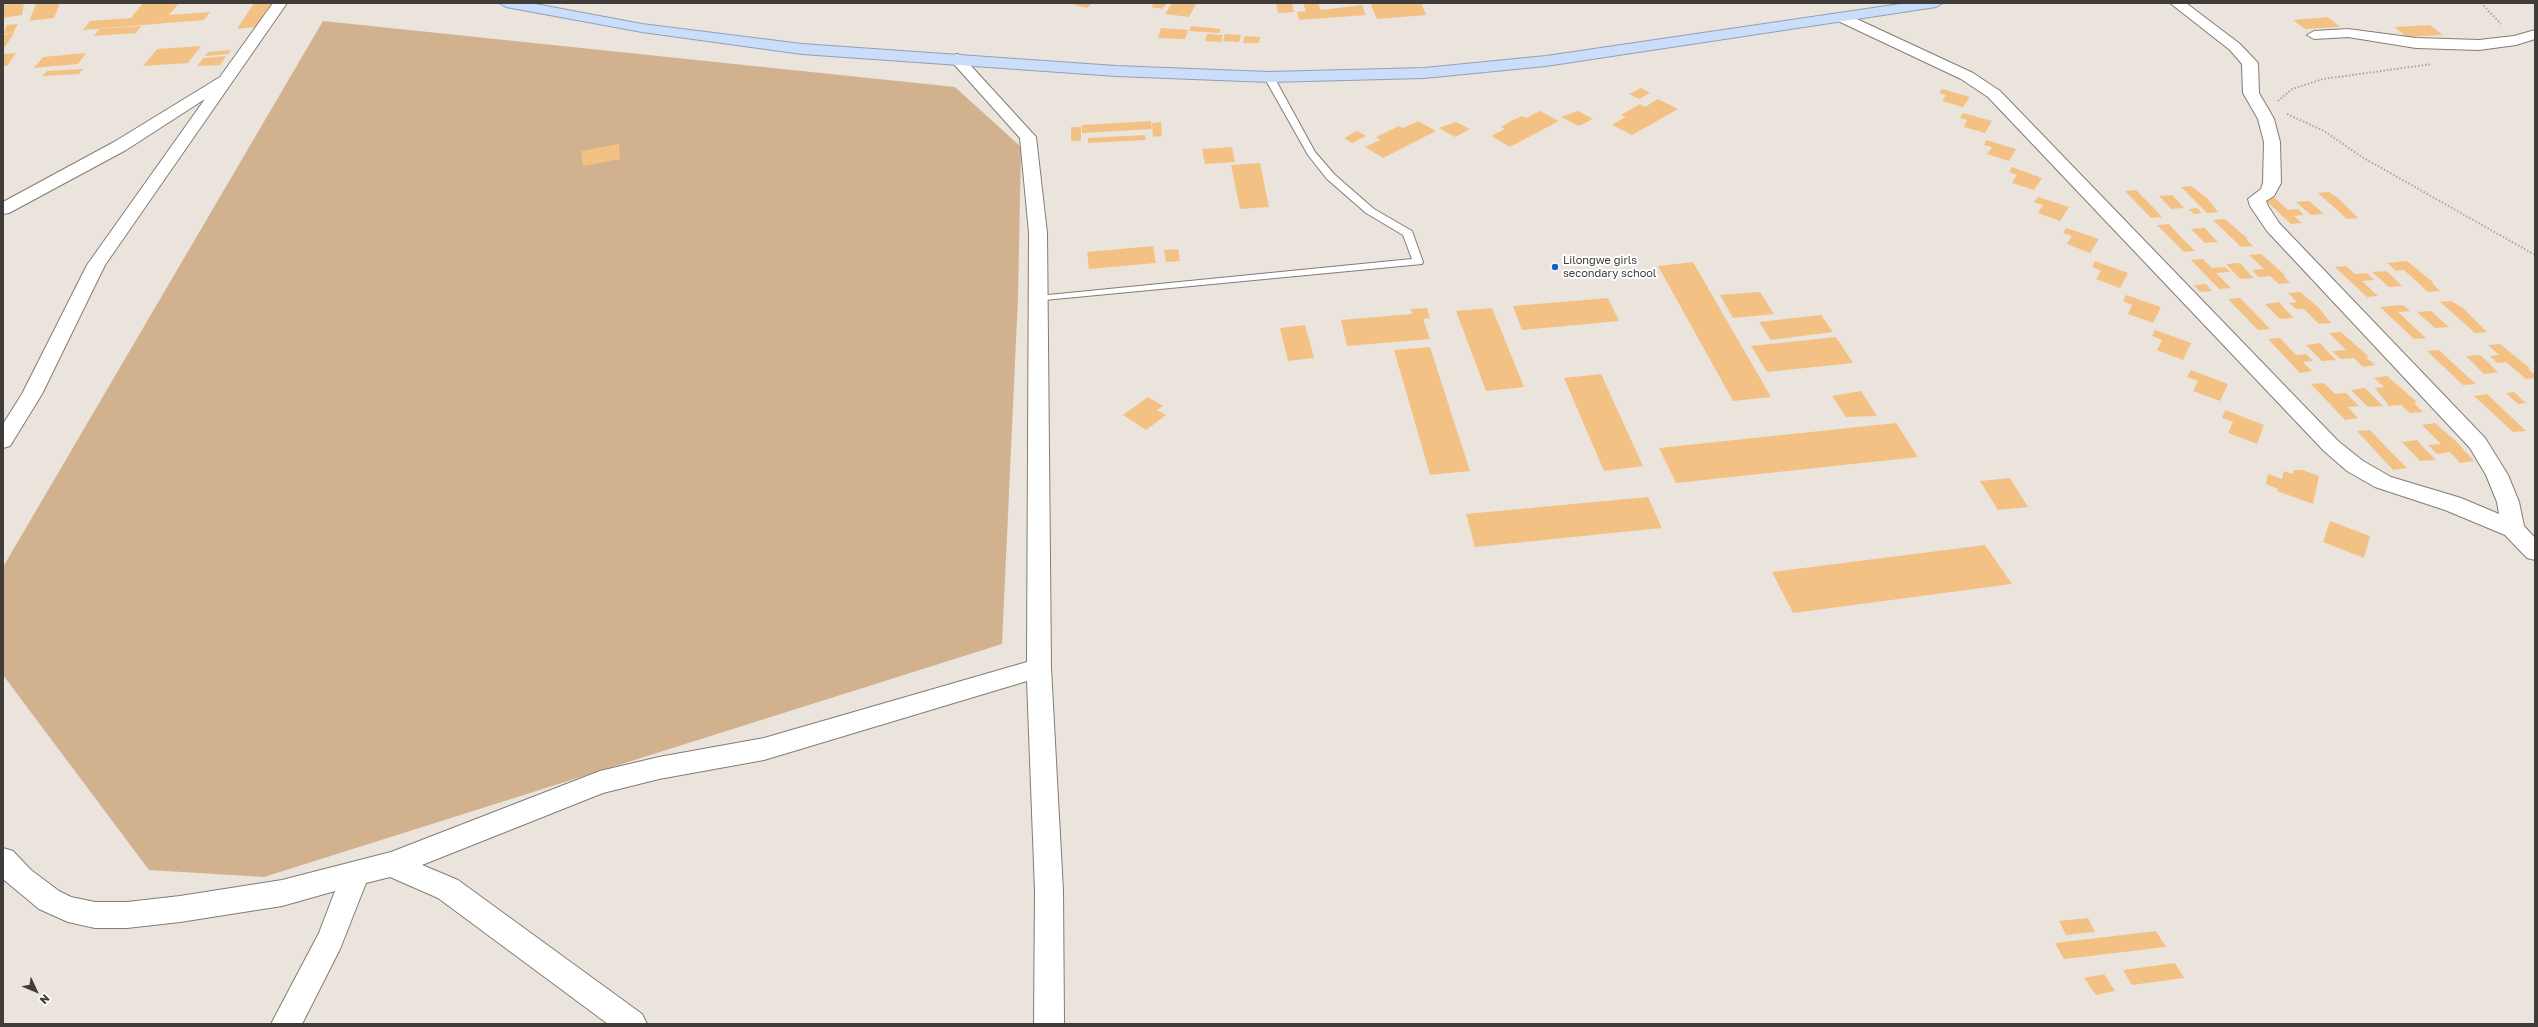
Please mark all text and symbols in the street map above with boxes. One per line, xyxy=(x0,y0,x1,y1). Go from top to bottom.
place label: Lilongwe girls secondary school xyxy=(1563,254,1656,280)
marker: Lilongwe girls secondary school xyxy=(1550,262,1560,272)
north arrow xyxy=(16,971,56,1011)
text: N xyxy=(37,992,53,1007)

